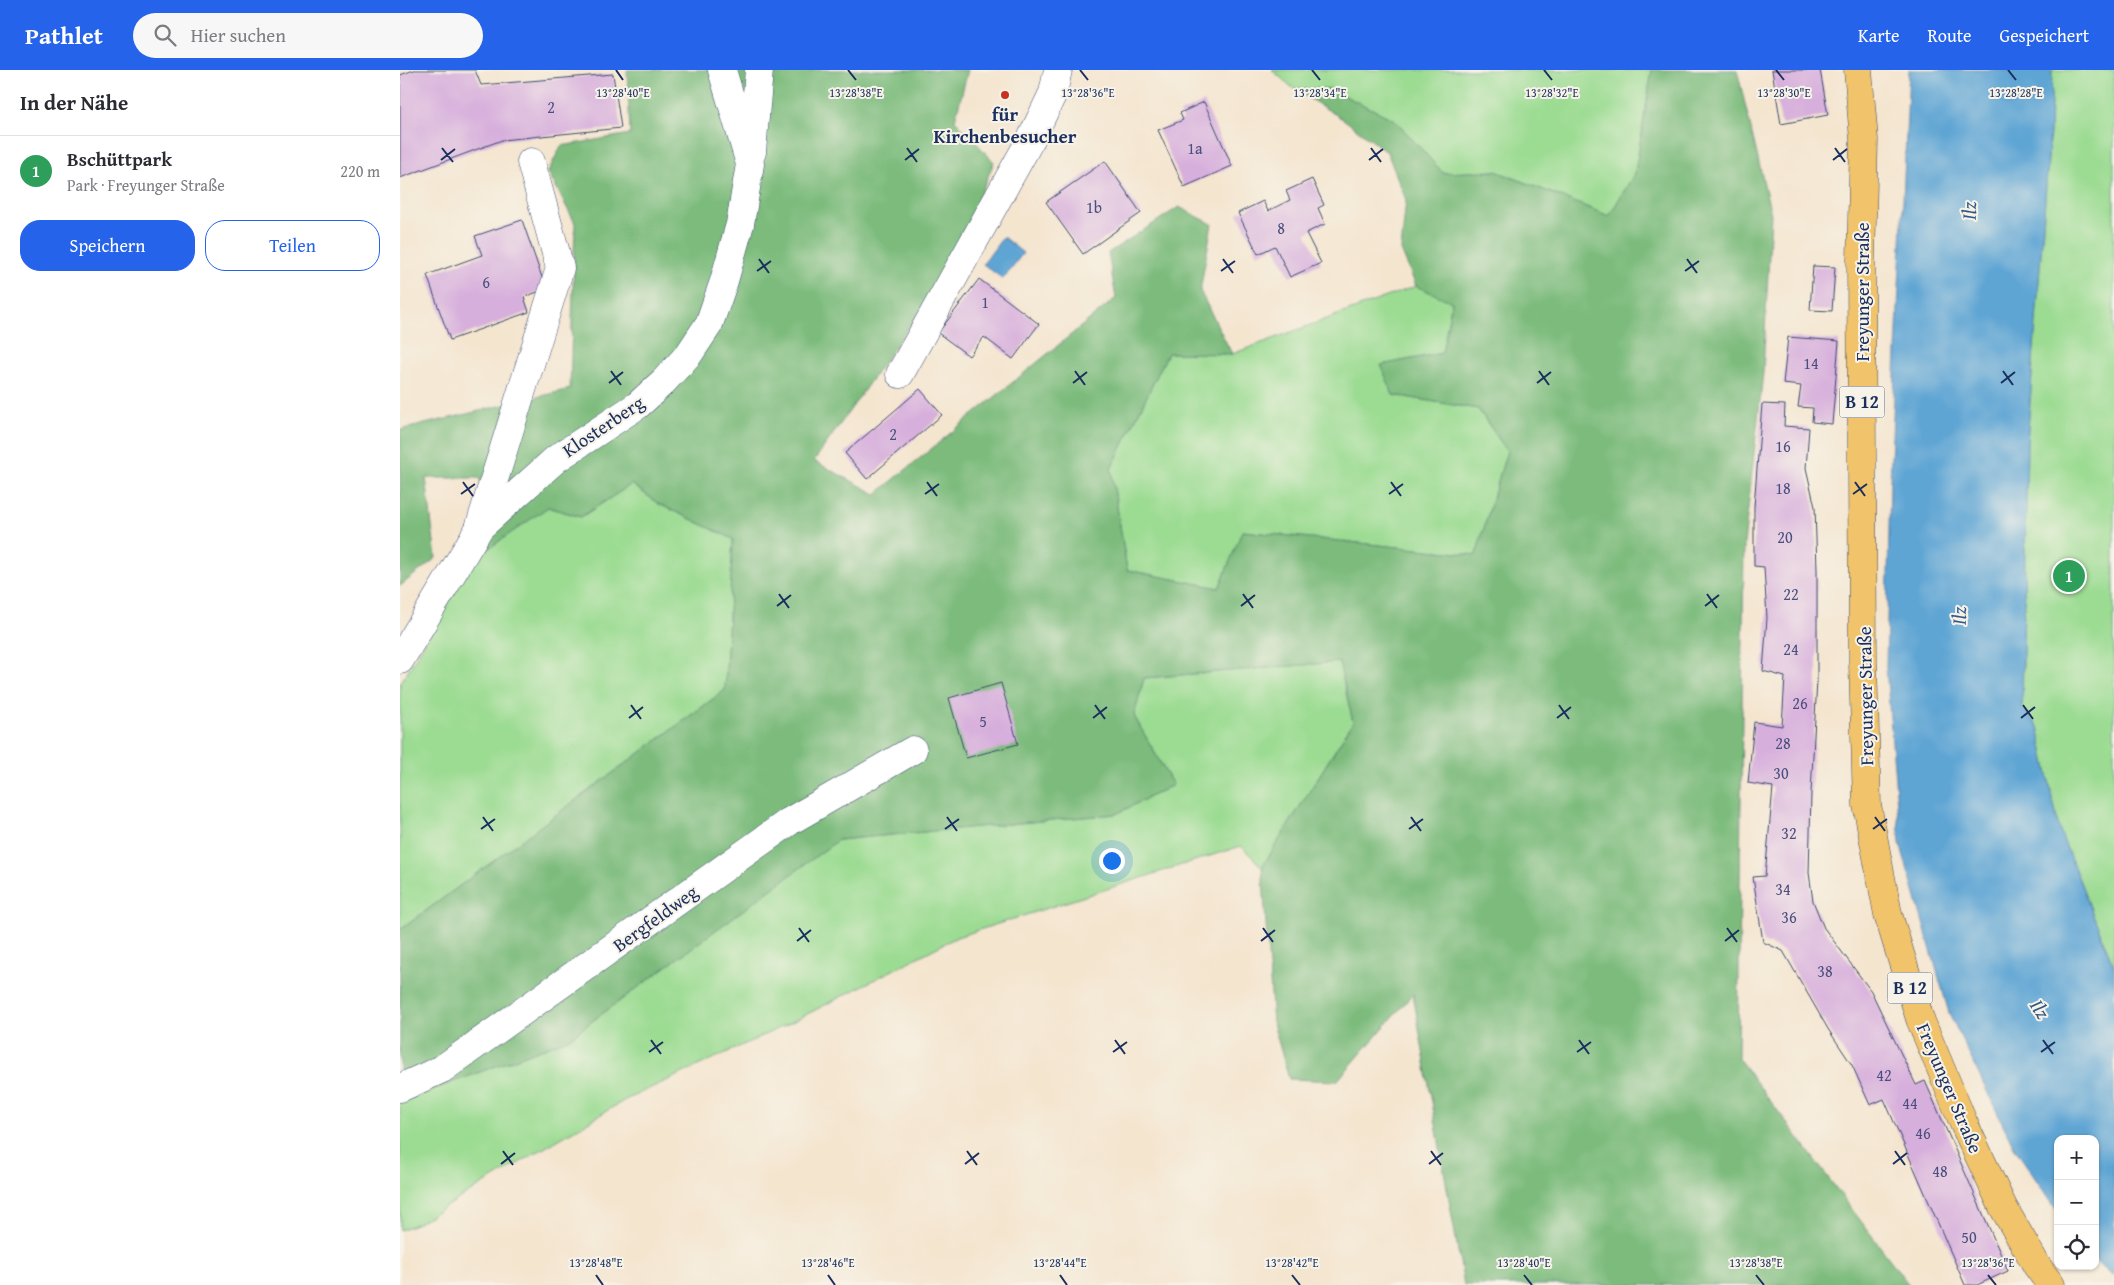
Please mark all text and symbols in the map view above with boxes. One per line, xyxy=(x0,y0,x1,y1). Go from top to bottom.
search box xyxy=(133,13,483,58)
text: Pathlet xyxy=(25,18,103,53)
icon: search xyxy=(151,21,179,49)
text: Hier suchen xyxy=(191,21,286,49)
text: Karte xyxy=(1858,22,1899,49)
text: Route xyxy=(1927,22,1972,49)
text: Gespeichert xyxy=(2000,22,2089,49)
text: 13°28'40"E xyxy=(596,84,650,101)
text: 13°28'38"E xyxy=(829,84,883,101)
text: 13°28'36"E xyxy=(1061,84,1115,101)
text: 13°28'34"E xyxy=(1293,84,1347,101)
text: 13°28'32"E xyxy=(1525,84,1579,101)
text: 13°28'30"E xyxy=(1757,84,1811,101)
text: 13°28'28"E xyxy=(1989,84,2043,101)
text: In der Nähe xyxy=(20,87,128,118)
marker: für Kirchenbesucher xyxy=(999,89,1011,101)
house number: 2 xyxy=(547,95,555,119)
place label: für Kirchenbesucher xyxy=(933,100,1077,150)
house number: 1a xyxy=(1187,136,1203,160)
text: Bschüttpark xyxy=(67,145,172,173)
text: 1 xyxy=(32,159,40,183)
text: 220 m xyxy=(340,159,380,183)
text: Park · Freyunger Straße xyxy=(67,173,225,197)
house number: 1b xyxy=(1086,195,1102,219)
water label: Ilz xyxy=(1954,201,1983,220)
house number: 8 xyxy=(1277,216,1285,240)
button: Speichern xyxy=(20,220,195,271)
button: Teilen xyxy=(205,220,380,271)
street label: Freyunger Straße xyxy=(1848,222,1876,362)
house number: 6 xyxy=(482,270,490,294)
house number: 1 xyxy=(981,290,989,314)
house number: 14 xyxy=(1803,351,1819,375)
road number: B 12 xyxy=(1840,386,1884,418)
street label: Klosterberg xyxy=(556,388,650,464)
house number: 2 xyxy=(889,422,897,446)
house number: 16 xyxy=(1775,434,1791,458)
house number: 18 xyxy=(1775,476,1791,500)
house number: 20 xyxy=(1777,525,1793,549)
pin: 1 xyxy=(2053,557,2085,595)
house number: 22 xyxy=(1783,582,1799,606)
water label: Ilz xyxy=(1944,606,1973,625)
street label: Freyunger Straße xyxy=(1850,626,1880,766)
house number: 24 xyxy=(1783,637,1799,661)
house number: 26 xyxy=(1792,691,1808,715)
house number: 5 xyxy=(979,709,987,733)
house number: 28 xyxy=(1775,731,1791,755)
house number: 30 xyxy=(1773,761,1789,785)
house number: 32 xyxy=(1781,821,1797,845)
your location xyxy=(1099,848,1125,874)
street label: Bergfeldweg xyxy=(607,877,704,958)
house number: 34 xyxy=(1775,877,1791,901)
house number: 36 xyxy=(1781,905,1797,929)
house number: 38 xyxy=(1817,959,1833,983)
road number: B 12 xyxy=(1888,972,1932,1004)
water label: Ilz xyxy=(2023,993,2058,1025)
street label: Freyunger Straße xyxy=(1910,1018,1990,1158)
house number: 42 xyxy=(1876,1063,1892,1087)
house number: 44 xyxy=(1902,1091,1918,1115)
house number: 46 xyxy=(1915,1121,1931,1145)
map controls xyxy=(2054,1135,2099,1270)
button: + xyxy=(2054,1135,2099,1180)
house number: 48 xyxy=(1932,1159,1948,1183)
button: − xyxy=(2054,1180,2099,1225)
house number: 50 xyxy=(1961,1225,1977,1249)
button: locate xyxy=(2054,1225,2099,1270)
text: 13°28'48"E xyxy=(569,1254,623,1271)
text: 13°28'46"E xyxy=(801,1254,855,1271)
text: 13°28'44"E xyxy=(1033,1254,1087,1271)
text: 13°28'42"E xyxy=(1265,1254,1319,1271)
text: 13°28'40"E xyxy=(1497,1254,1551,1271)
text: 13°28'38"E xyxy=(1729,1254,1783,1271)
text: 13°28'36"E xyxy=(1961,1254,2015,1271)

